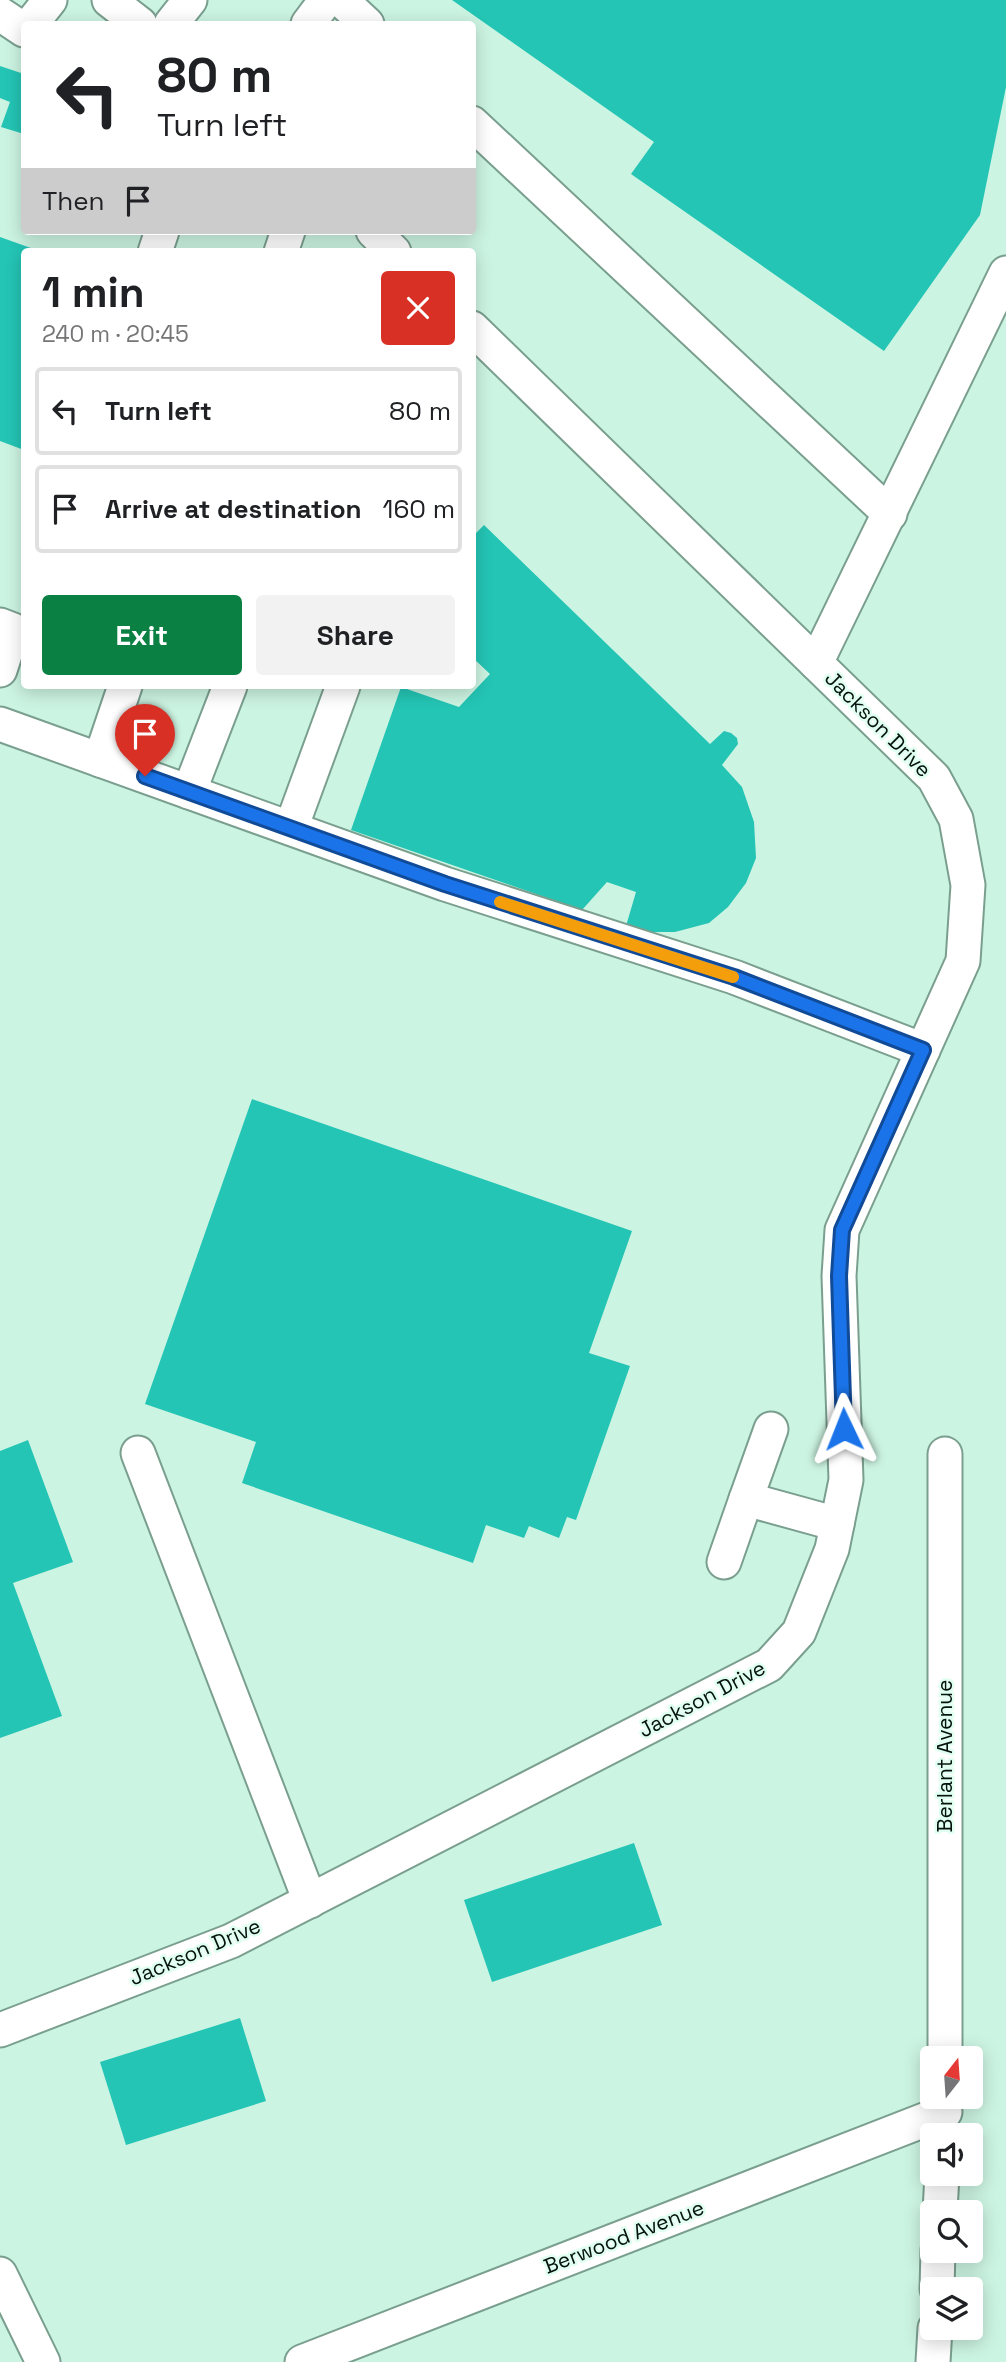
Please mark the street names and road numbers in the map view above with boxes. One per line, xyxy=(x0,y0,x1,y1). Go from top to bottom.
street label: Jackson Drive xyxy=(819,665,937,783)
street label: Jackson Drive xyxy=(634,1654,770,1743)
street label: Berlant Avenue xyxy=(931,1680,958,1832)
street label: Jackson Drive xyxy=(125,1912,264,1991)
street label: Berwood Avenue xyxy=(540,2194,708,2280)

